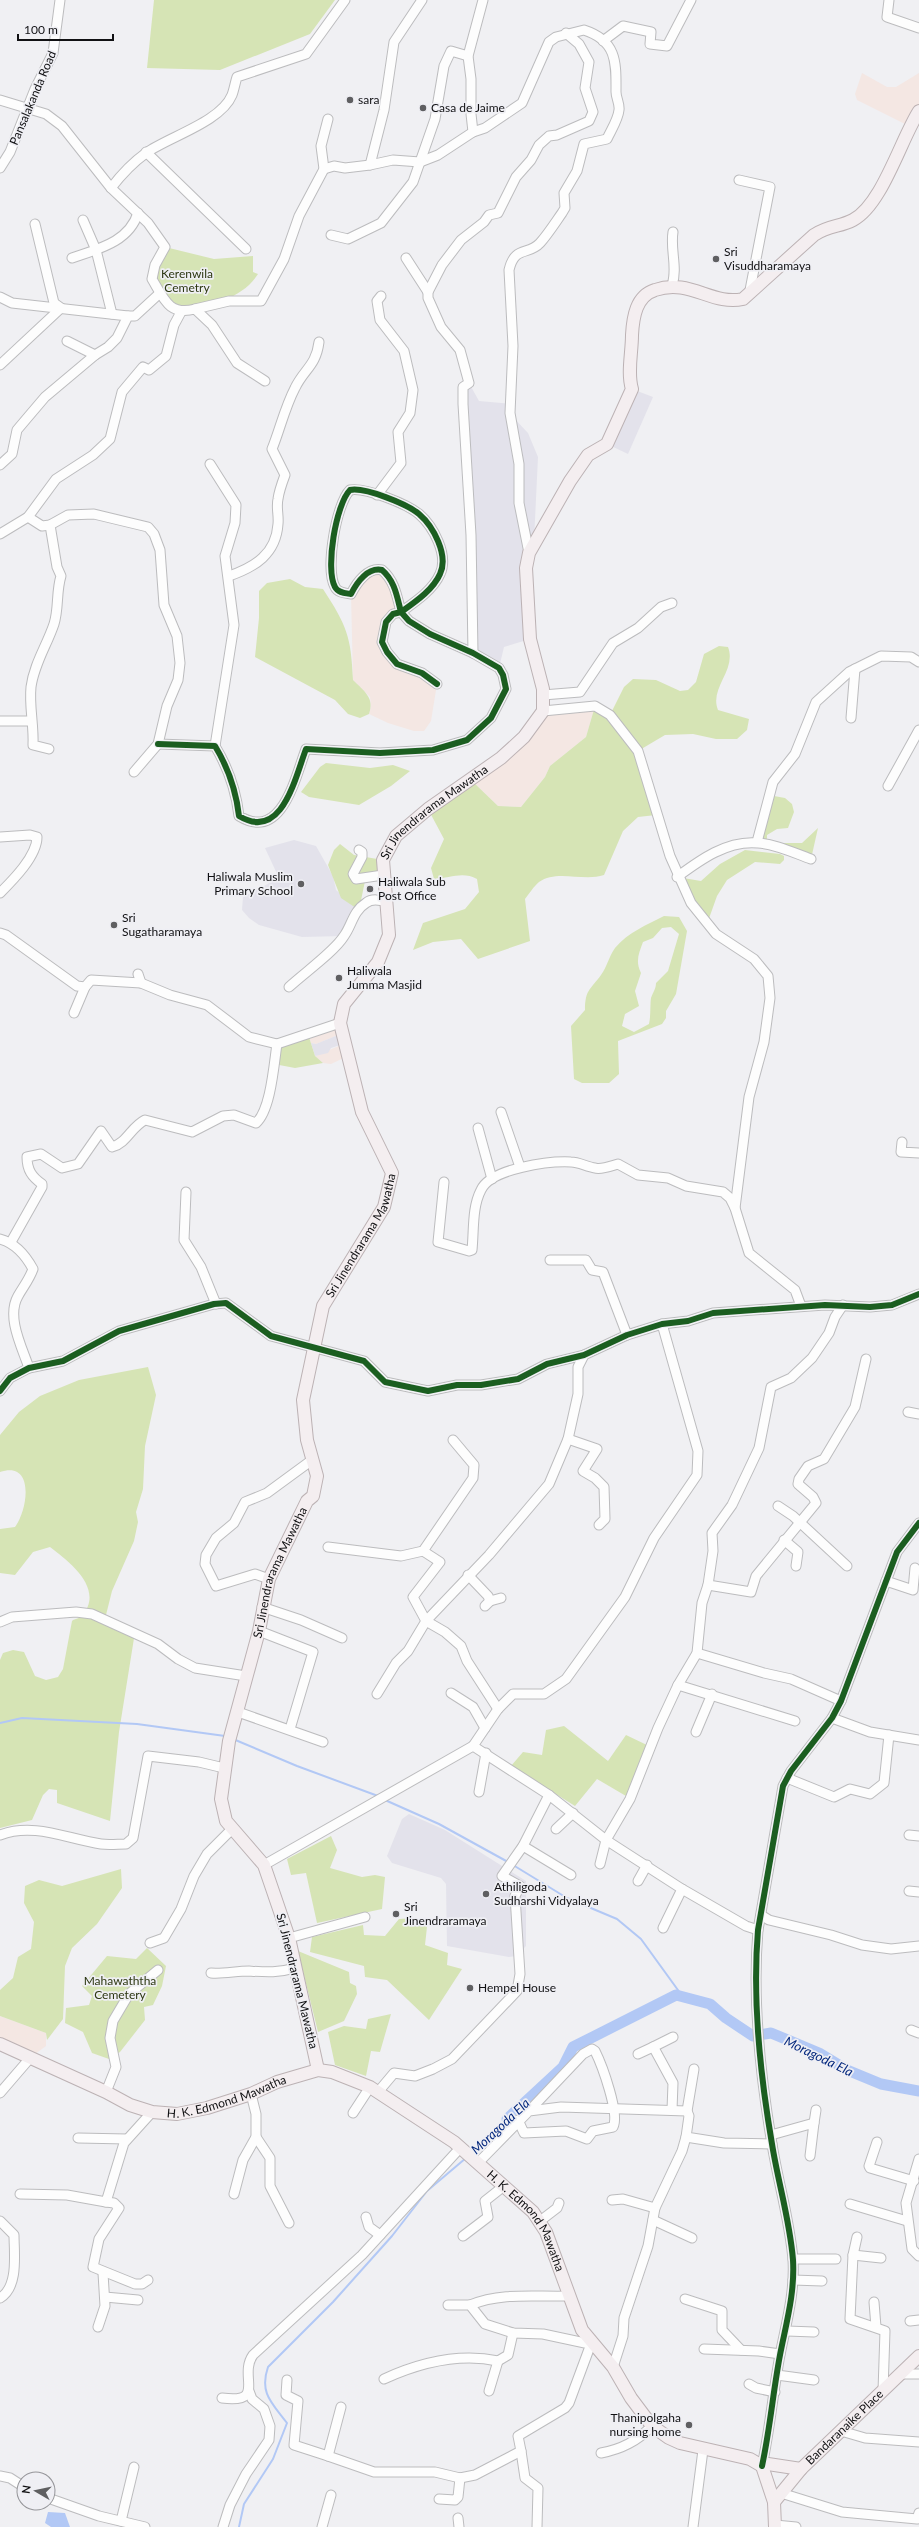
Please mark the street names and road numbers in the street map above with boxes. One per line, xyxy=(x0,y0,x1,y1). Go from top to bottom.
street label: Pansalakanda Road xyxy=(6,48,59,147)
street label: Sri Jinendrarama Mawatha xyxy=(377,761,491,862)
street label: Sri Jinendrarama Mawatha xyxy=(322,1172,399,1300)
street label: Sri Jinendrarama Mawatha xyxy=(249,1504,310,1640)
street label: Sri Jinendrarama Mawatha xyxy=(273,1912,322,2050)
street label: H. K. Edmond Mawatha xyxy=(166,2072,288,2121)
street label: H. K. Edmond Mawatha xyxy=(484,2167,568,2274)
street label: Bandaranaike Place xyxy=(802,2386,886,2468)

